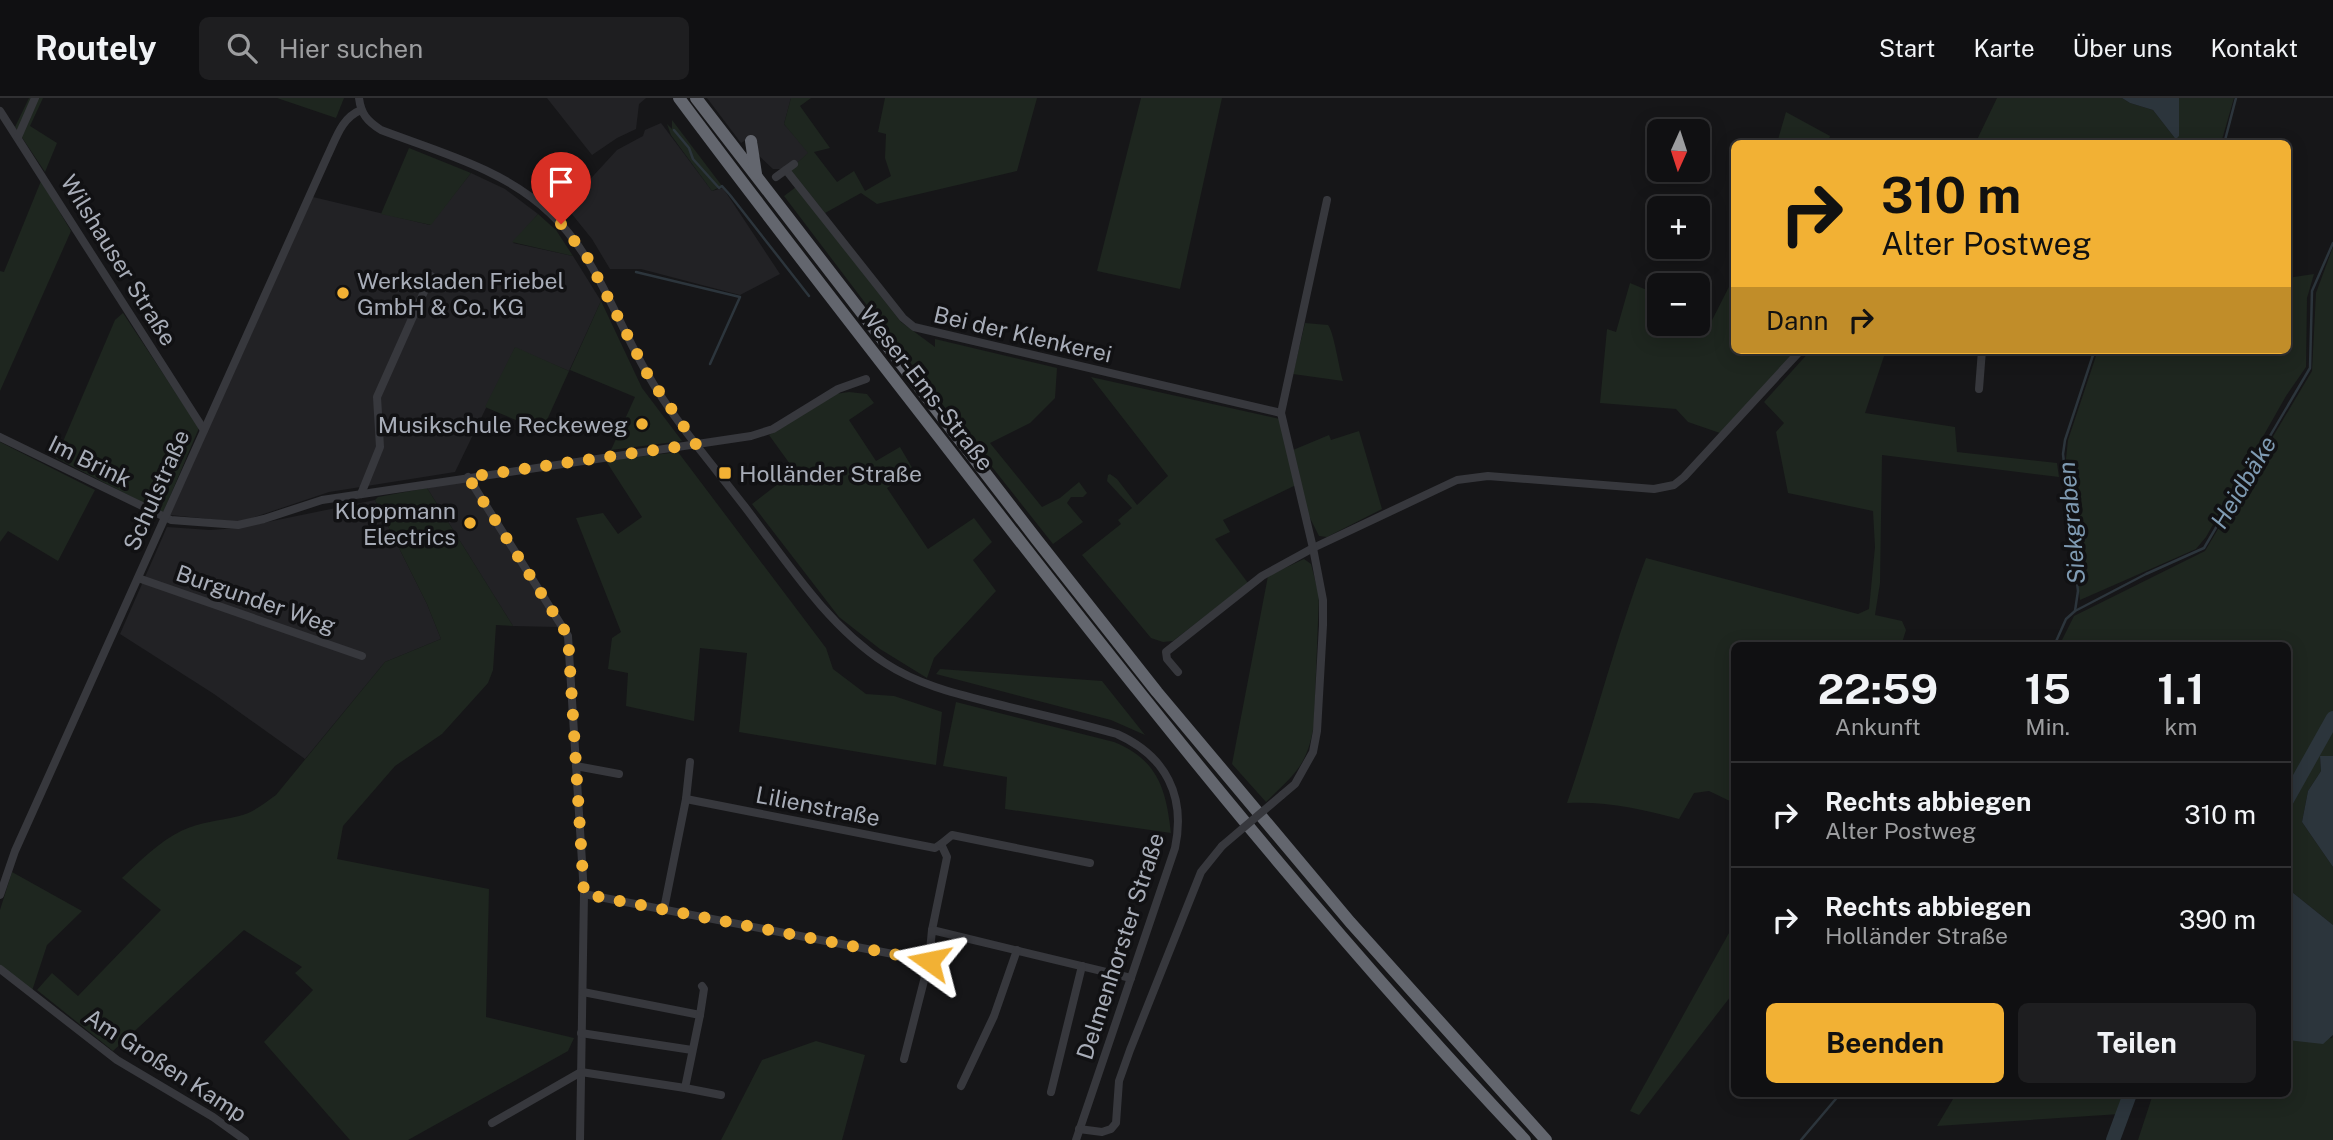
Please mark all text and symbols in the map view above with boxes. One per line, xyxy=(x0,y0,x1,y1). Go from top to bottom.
search box xyxy=(199,17,689,80)
text: Routely xyxy=(35,29,157,67)
icon: search xyxy=(223,29,261,67)
text: Hier suchen xyxy=(279,33,423,64)
text: Start xyxy=(1879,34,1935,62)
text: Karte xyxy=(1973,34,2035,62)
text: Über uns xyxy=(2073,34,2172,62)
text: Kontakt xyxy=(2210,34,2298,62)
north arrow xyxy=(1647,119,1710,182)
map controls xyxy=(1647,119,1710,336)
pin xyxy=(531,152,591,224)
icon: arrive xyxy=(542,163,580,201)
text: 310 m xyxy=(1881,166,2021,224)
icon: right xyxy=(1766,168,1857,259)
street label: Wilshauser Straße xyxy=(56,170,182,350)
button: + xyxy=(1647,196,1710,259)
text: Alter Postweg xyxy=(1881,225,2092,262)
place label: Werksladen Friebel GmbH & Co. KG xyxy=(357,267,564,320)
button: − xyxy=(1647,273,1710,336)
marker: Werksladen Friebel GmbH & Co. KG xyxy=(335,285,351,301)
street label: Weser-Ems-Straße xyxy=(854,300,1000,476)
street label: Bei der Klenkerei xyxy=(931,300,1115,368)
icon: right xyxy=(1842,301,1880,339)
text: Dann xyxy=(1766,305,1828,336)
place label: Musikschule Reckeweg xyxy=(378,411,628,438)
marker: Musikschule Reckeweg xyxy=(634,416,650,432)
street label: Schulstraße xyxy=(117,425,195,555)
street label: Im Brink xyxy=(44,429,136,493)
water label: Heidbäke xyxy=(2205,431,2281,533)
place label: Holländer Straße xyxy=(739,460,922,487)
water label: Siekgraben xyxy=(2052,460,2090,586)
marker: Holländer Straße xyxy=(717,465,733,481)
place label: Kloppmann Electrics xyxy=(334,497,456,550)
marker: Kloppmann Electrics xyxy=(462,515,478,531)
street label: Burgunder Weg xyxy=(173,559,339,639)
text: 22:59 xyxy=(1817,664,1938,713)
text: 15 xyxy=(2025,664,2071,713)
text: 1.1 xyxy=(2157,664,2205,713)
text: Ankunft xyxy=(1835,713,1921,740)
text: Min. xyxy=(2025,713,2070,740)
text: km xyxy=(2165,713,2197,740)
street label: Lilienstraße xyxy=(754,781,882,831)
text: Rechts abbiegen xyxy=(1825,786,2031,817)
icon: right xyxy=(1766,796,1804,834)
text: 310 m xyxy=(2184,799,2256,830)
text: Alter Postweg xyxy=(1825,817,1976,844)
street label: Delmenhorster Straße xyxy=(1071,829,1169,1063)
text: Rechts abbiegen xyxy=(1825,891,2031,922)
icon: right xyxy=(1766,901,1804,939)
text: 390 m xyxy=(2179,904,2256,935)
text: Holländer Straße xyxy=(1825,922,2008,949)
position arrow xyxy=(892,924,966,998)
street label: Am Großen Kamp xyxy=(80,1003,252,1127)
button: Beenden xyxy=(1766,1003,2004,1083)
button: Teilen xyxy=(2018,1003,2256,1083)

